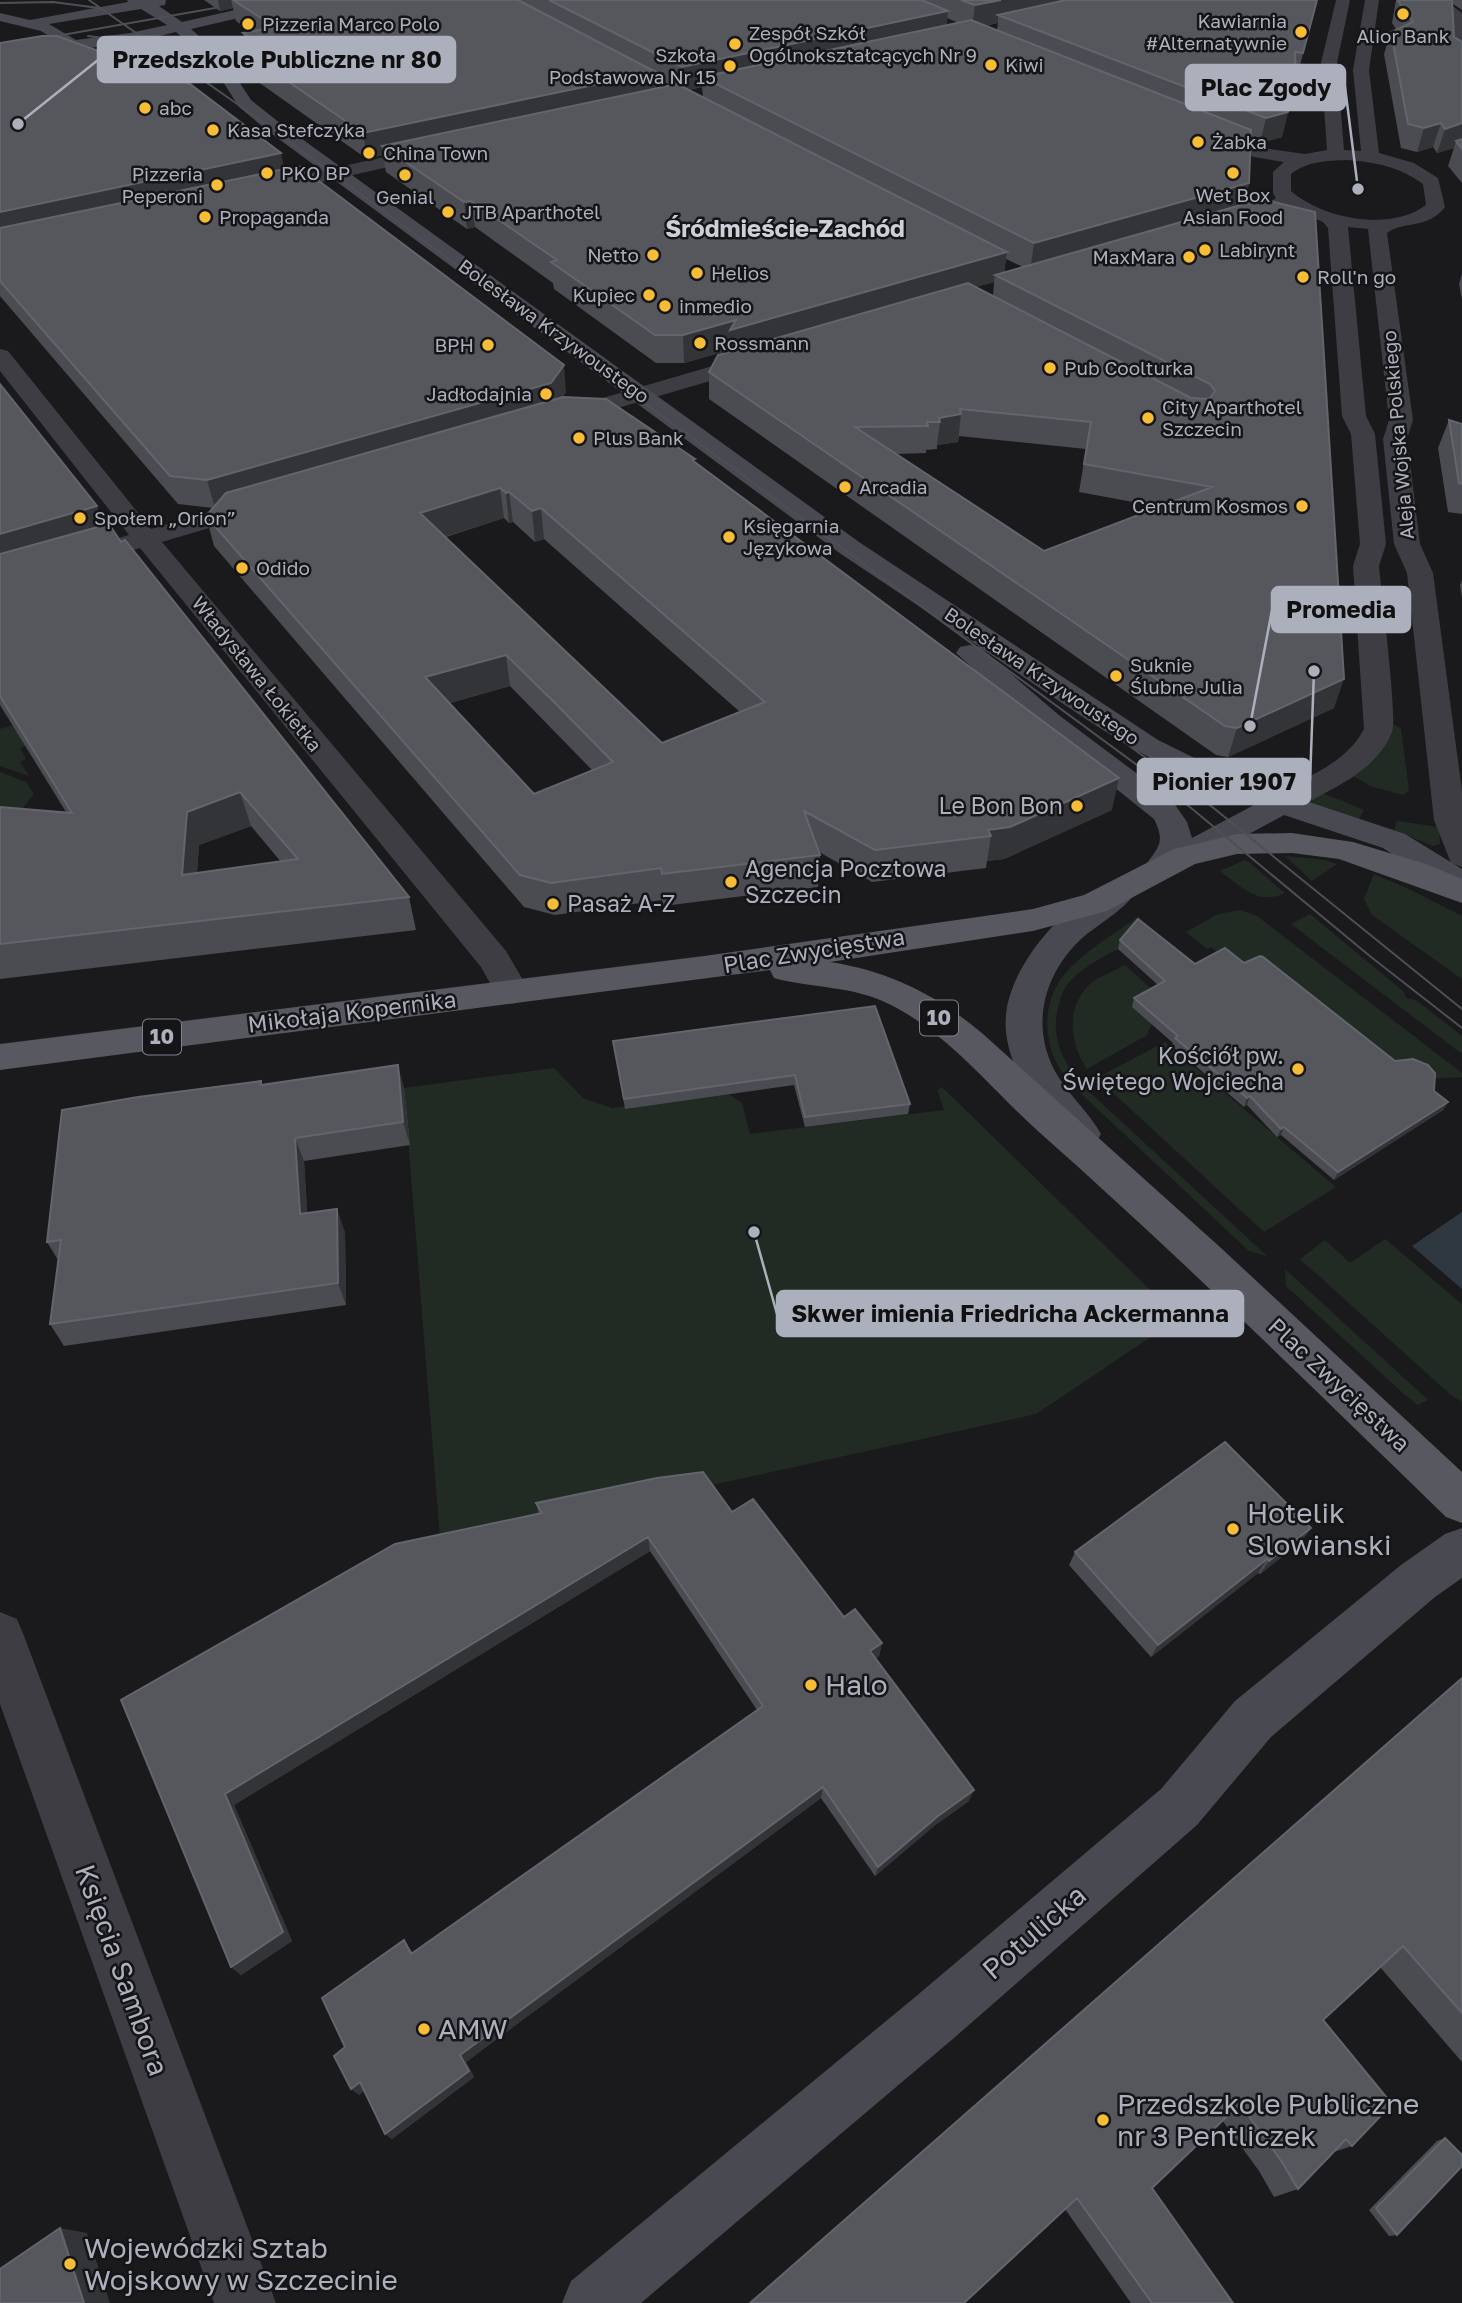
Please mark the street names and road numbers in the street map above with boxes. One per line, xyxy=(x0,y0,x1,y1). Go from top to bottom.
street label: Bolesława Krzywoustego xyxy=(454,254,654,408)
street label: Aleja Wojska Polskiego xyxy=(1377,330,1418,540)
street label: Władysława Łokietka xyxy=(188,591,327,756)
street label: Bolesława Krzywoustego xyxy=(940,602,1144,749)
street label: Plac Zwycięstwa xyxy=(721,922,907,978)
street label: Mikołaja Kopernika xyxy=(246,984,458,1038)
road number: 10 xyxy=(920,1000,958,1036)
road number: 10 xyxy=(143,1020,181,1054)
street label: Plac Zwycięstwa xyxy=(1263,1311,1416,1457)
street label: Księcia Sambora xyxy=(69,1860,176,2080)
street label: Potulicka xyxy=(975,1878,1092,1985)

